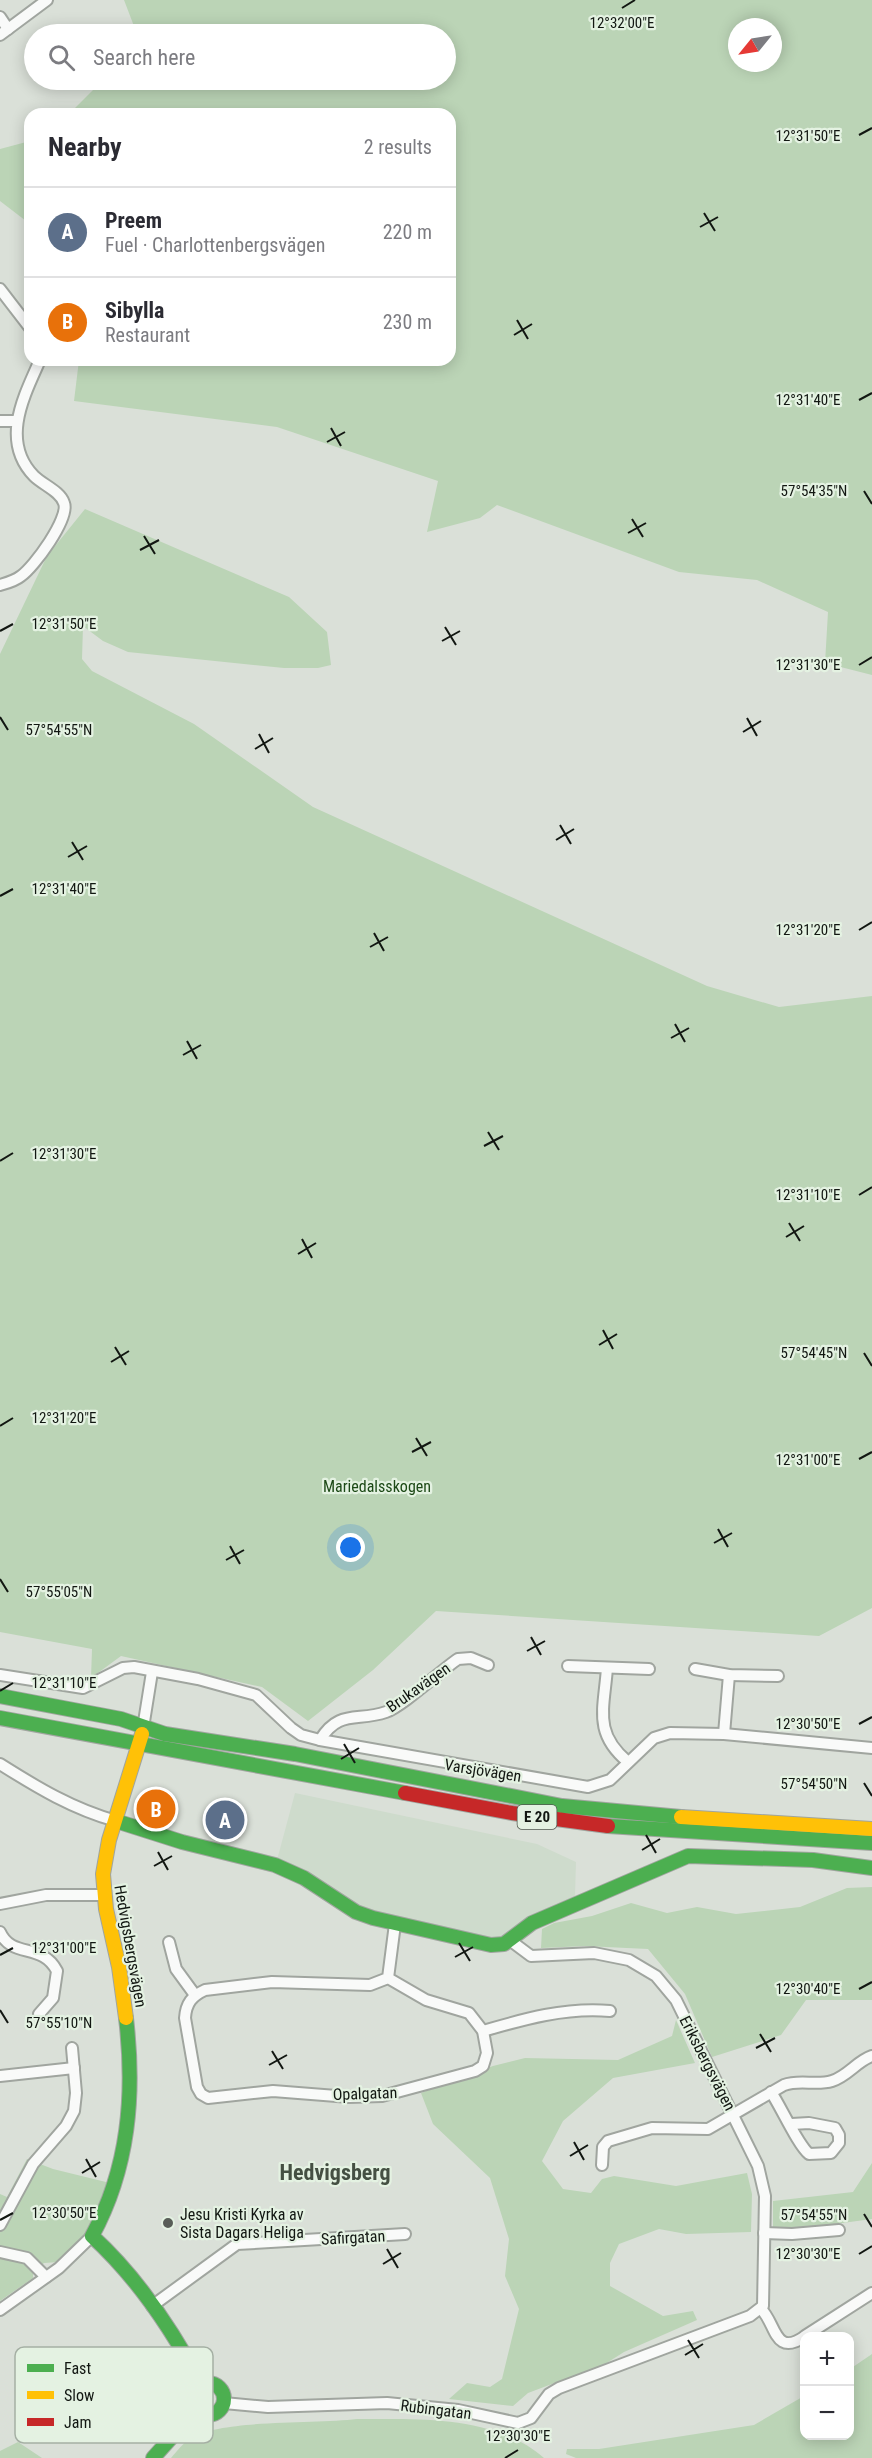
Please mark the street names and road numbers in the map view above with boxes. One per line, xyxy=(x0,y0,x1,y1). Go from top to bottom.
street label: Brukavägen xyxy=(383,1659,454,1716)
street label: Varsjövägen xyxy=(443,1755,523,1786)
road number: E 20 xyxy=(518,1805,556,1829)
street label: Hedvigsbergsvägen xyxy=(110,1883,151,2009)
street label: Eriksbergsvägen xyxy=(676,2013,740,2114)
street label: Opalgatan xyxy=(332,2083,398,2104)
street label: Safirgatan xyxy=(320,2226,386,2249)
street label: Rubingatan xyxy=(399,2396,472,2423)

